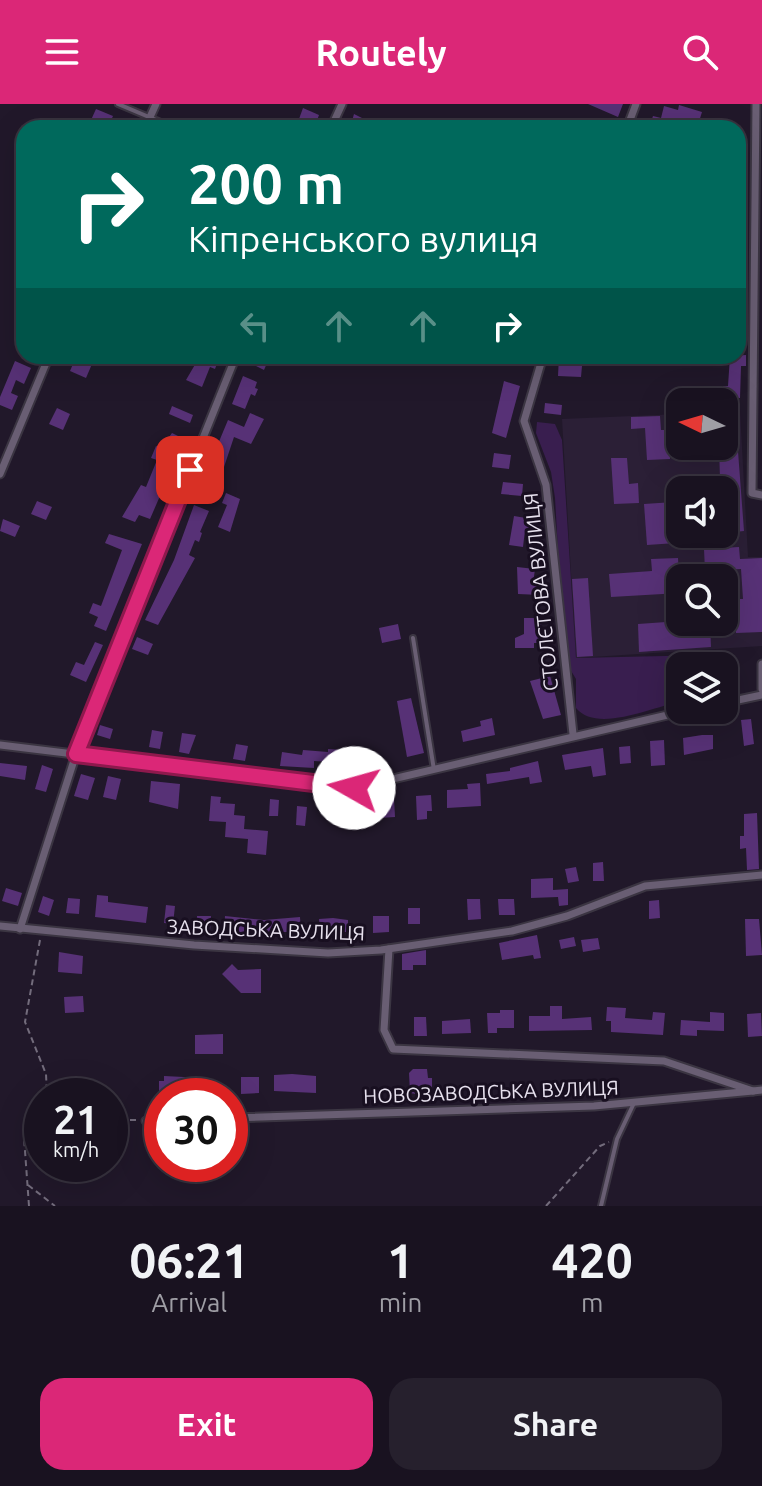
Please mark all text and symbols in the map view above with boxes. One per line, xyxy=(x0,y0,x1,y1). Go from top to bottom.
icon: menu xyxy=(40,30,84,74)
icon: search xyxy=(678,30,722,74)
text: Routely xyxy=(315,32,447,73)
icon: right xyxy=(56,152,160,256)
text: 200 m xyxy=(188,152,344,215)
text: Кіпренського вулиця xyxy=(188,218,539,259)
icon: left xyxy=(233,304,277,348)
icon: ahead xyxy=(317,304,361,348)
icon: ahead xyxy=(401,304,445,348)
icon: right xyxy=(485,304,529,348)
north arrow xyxy=(666,388,738,460)
map controls xyxy=(666,388,738,724)
pin xyxy=(156,436,224,504)
icon: arrive xyxy=(168,448,212,492)
button: sound xyxy=(666,476,738,548)
street label: СТОЛЄТОВА ВУЛИЦЯ xyxy=(519,492,562,692)
button: search xyxy=(666,564,738,636)
button: layers xyxy=(666,652,738,724)
position arrow xyxy=(312,746,396,830)
street label: ЗАВОДСЬКА ВУЛИЦЯ xyxy=(167,915,365,944)
street label: НОВОЗАВОДСЬКА ВУЛИЦЯ xyxy=(363,1076,619,1107)
speed limit sign: 30 xyxy=(144,1078,248,1182)
text: 21 xyxy=(53,1097,99,1142)
text: km/h xyxy=(53,1138,99,1161)
text: 06:21 xyxy=(129,1233,249,1287)
text: 1 xyxy=(387,1233,414,1287)
text: 420 xyxy=(552,1233,633,1287)
text: Arrival xyxy=(151,1288,227,1317)
text: min xyxy=(379,1288,422,1317)
text: m xyxy=(581,1288,603,1317)
button: Exit xyxy=(40,1378,373,1470)
button: Share xyxy=(389,1378,722,1470)

